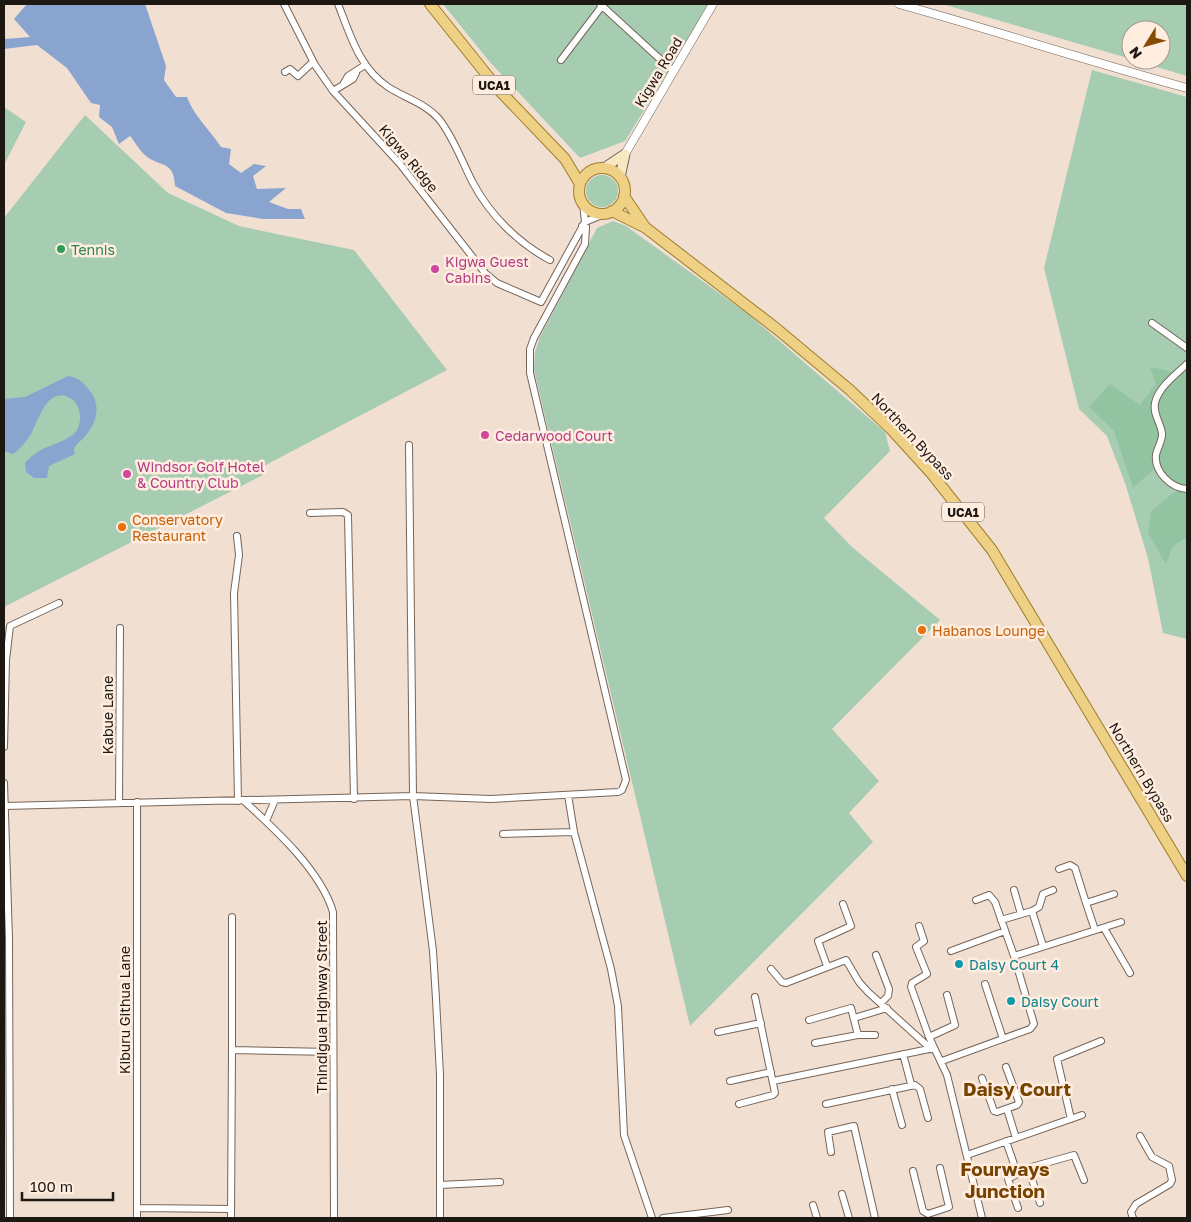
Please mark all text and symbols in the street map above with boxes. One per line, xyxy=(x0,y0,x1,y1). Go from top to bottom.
north arrow xyxy=(1121,20,1171,70)
street label: Kigwa Road xyxy=(630,34,686,110)
text: N xyxy=(1125,44,1145,62)
road number: UCA1 xyxy=(473,76,515,94)
street label: Kigwa Ridge xyxy=(376,121,442,195)
place label: Tennis xyxy=(71,241,115,258)
marker: Tennis xyxy=(55,243,67,255)
place label: Kigwa Guest Cabins xyxy=(445,253,529,286)
marker: Kigwa Guest Cabins xyxy=(429,263,441,275)
street label: Northern Bypass xyxy=(868,389,958,483)
place label: Cedarwood Court xyxy=(495,427,613,444)
marker: Cedarwood Court xyxy=(479,429,491,441)
place label: Windsor Golf Hotel & Country Club xyxy=(137,458,265,491)
marker: Windsor Golf Hotel & Country Club xyxy=(121,468,133,480)
road number: UCA1 xyxy=(942,502,984,522)
place label: Conservatory Restaurant xyxy=(132,511,223,544)
marker: Conservatory Restaurant xyxy=(116,521,128,533)
place label: Habanos Lounge xyxy=(932,622,1045,639)
marker: Habanos Lounge xyxy=(916,624,928,636)
street label: Kabue Lane xyxy=(99,676,116,754)
street label: Northern Bypass xyxy=(1106,719,1178,825)
street label: Thindigua Highway Street xyxy=(313,920,330,1094)
street label: Kiburu Githua Lane xyxy=(116,946,133,1074)
place label: Daisy Court 4 xyxy=(969,956,1059,973)
marker: Daisy Court 4 xyxy=(953,958,965,970)
place label: Daisy Court xyxy=(1021,993,1099,1010)
marker: Daisy Court xyxy=(1005,995,1017,1007)
district label: Daisy Court xyxy=(963,1077,1071,1100)
district label: Fourways Junction xyxy=(960,1157,1050,1202)
scale bar xyxy=(22,1170,114,1202)
text: 100 m xyxy=(30,1177,73,1195)

